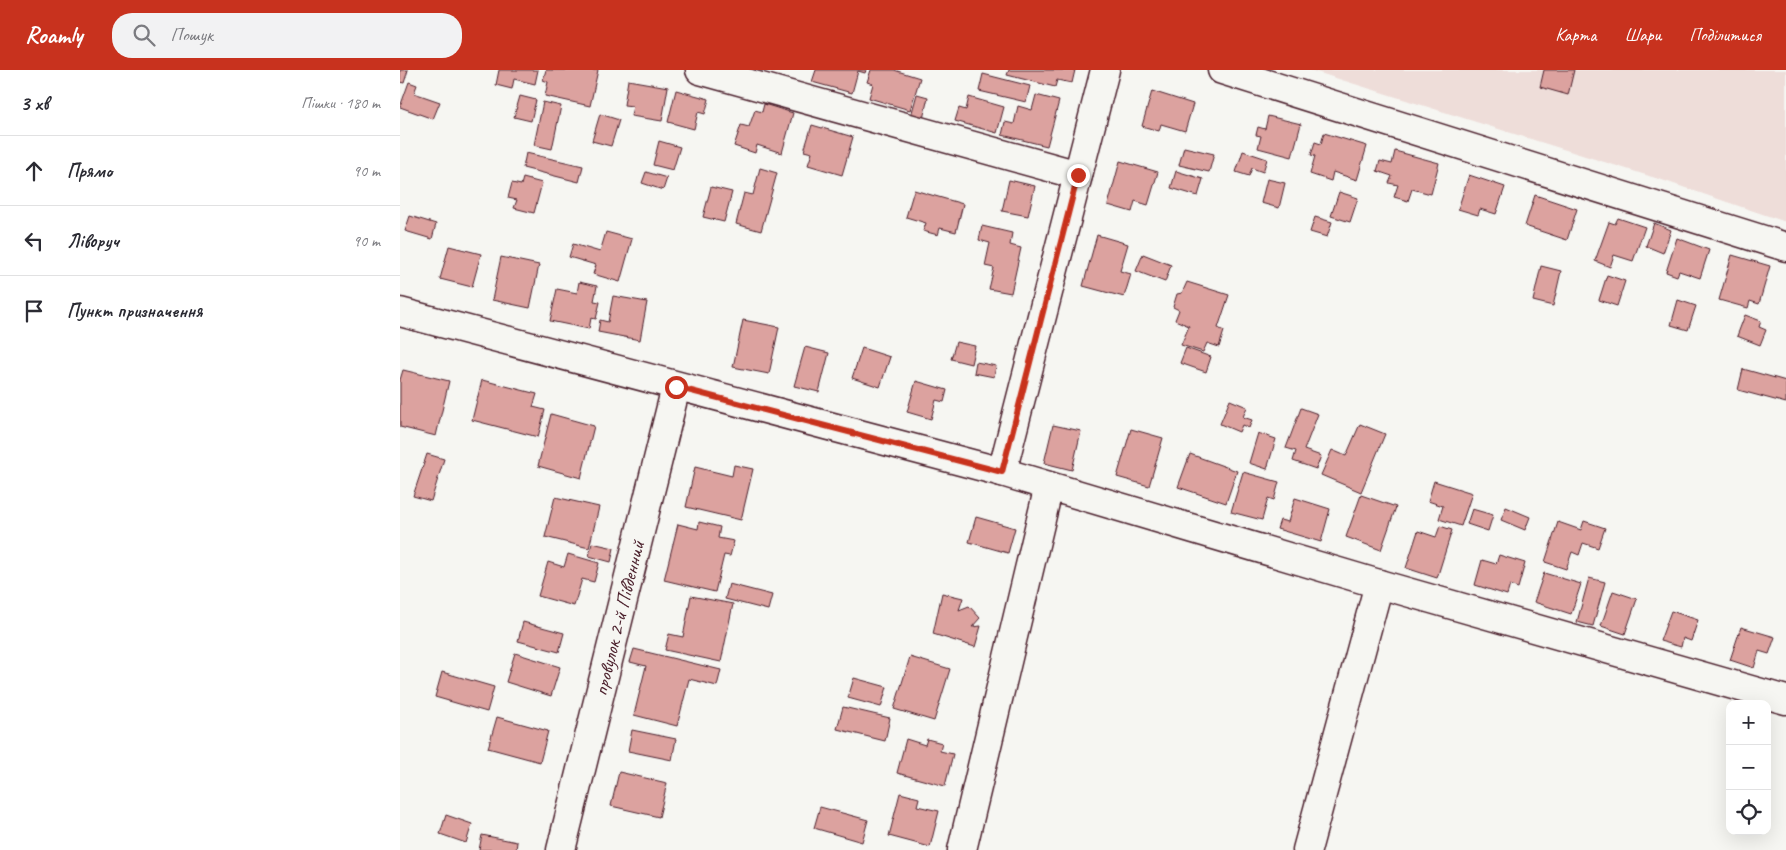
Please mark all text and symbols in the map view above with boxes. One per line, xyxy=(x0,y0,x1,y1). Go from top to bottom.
search box xyxy=(112,13,462,58)
text: Roamly xyxy=(25,20,82,50)
icon: search xyxy=(130,21,158,49)
text: Пошук xyxy=(170,23,213,47)
text: Карта xyxy=(1555,24,1596,46)
text: Шари xyxy=(1624,24,1661,46)
text: Поділитися xyxy=(1689,24,1761,46)
text: 3 хв xyxy=(20,90,49,116)
text: Пішки · 180 m xyxy=(301,93,380,113)
icon: ahead xyxy=(20,157,48,185)
text: Прямо xyxy=(67,159,112,183)
text: 90 m xyxy=(353,161,380,181)
route end xyxy=(1067,164,1090,187)
icon: left xyxy=(20,227,48,255)
text: Ліворуч xyxy=(67,229,119,253)
text: 90 m xyxy=(353,231,380,251)
icon: arrive xyxy=(20,297,48,325)
text: Пункт призначення xyxy=(67,299,202,323)
route start xyxy=(665,376,688,399)
street label: провулок 2-й Південний xyxy=(588,537,651,698)
map controls xyxy=(1726,700,1771,835)
button: + xyxy=(1726,700,1771,745)
button: − xyxy=(1726,745,1771,790)
button: locate xyxy=(1726,790,1771,835)

